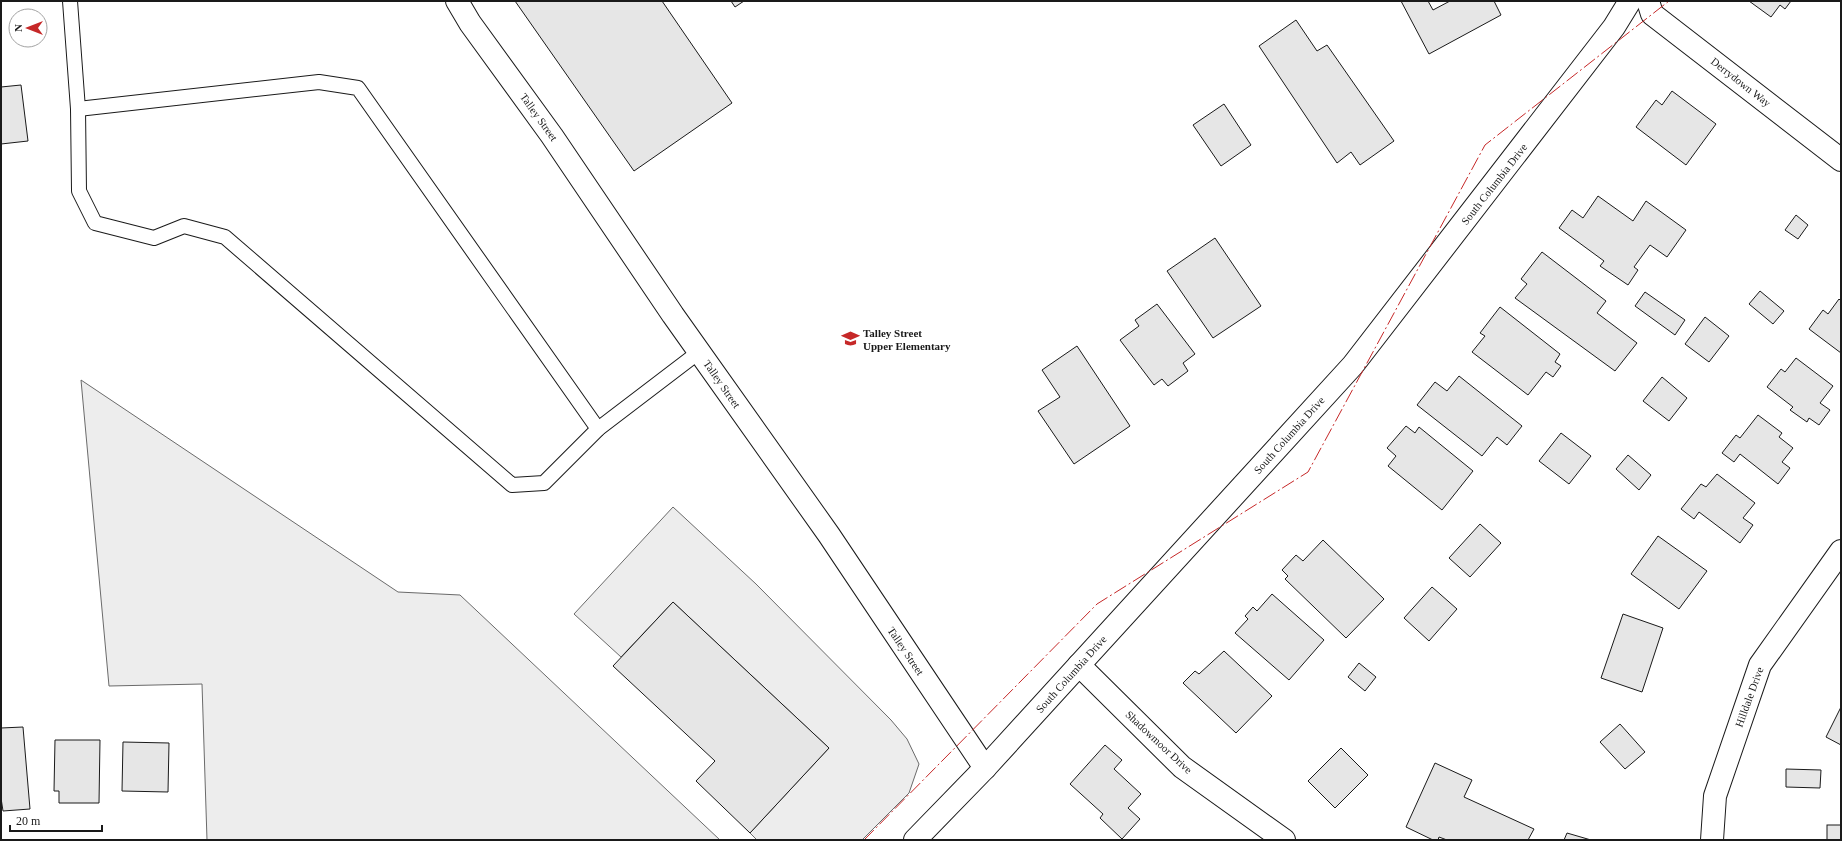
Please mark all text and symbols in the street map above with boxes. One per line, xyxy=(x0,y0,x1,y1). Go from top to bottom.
north arrow xyxy=(8,8,48,48)
text: N xyxy=(12,24,24,32)
street label: Derrydown Way xyxy=(1709,55,1774,109)
street label: Talley Street xyxy=(518,91,560,143)
street label: South Columbia Drive xyxy=(1459,141,1529,227)
place label: Talley Street Upper Elementary xyxy=(863,327,951,352)
school or university icon: Talley Street Upper Elementary xyxy=(840,329,860,349)
street label: Talley Street xyxy=(701,358,743,410)
street label: South Columbia Drive xyxy=(1251,394,1327,476)
street label: Talley Street xyxy=(885,625,927,677)
street label: South Columbia Drive xyxy=(1033,633,1109,715)
street label: Hilldale Drive xyxy=(1733,665,1765,729)
street label: Shadowmoor Drive xyxy=(1123,708,1195,776)
scale bar xyxy=(10,807,102,833)
text: 20 m xyxy=(16,814,41,828)

